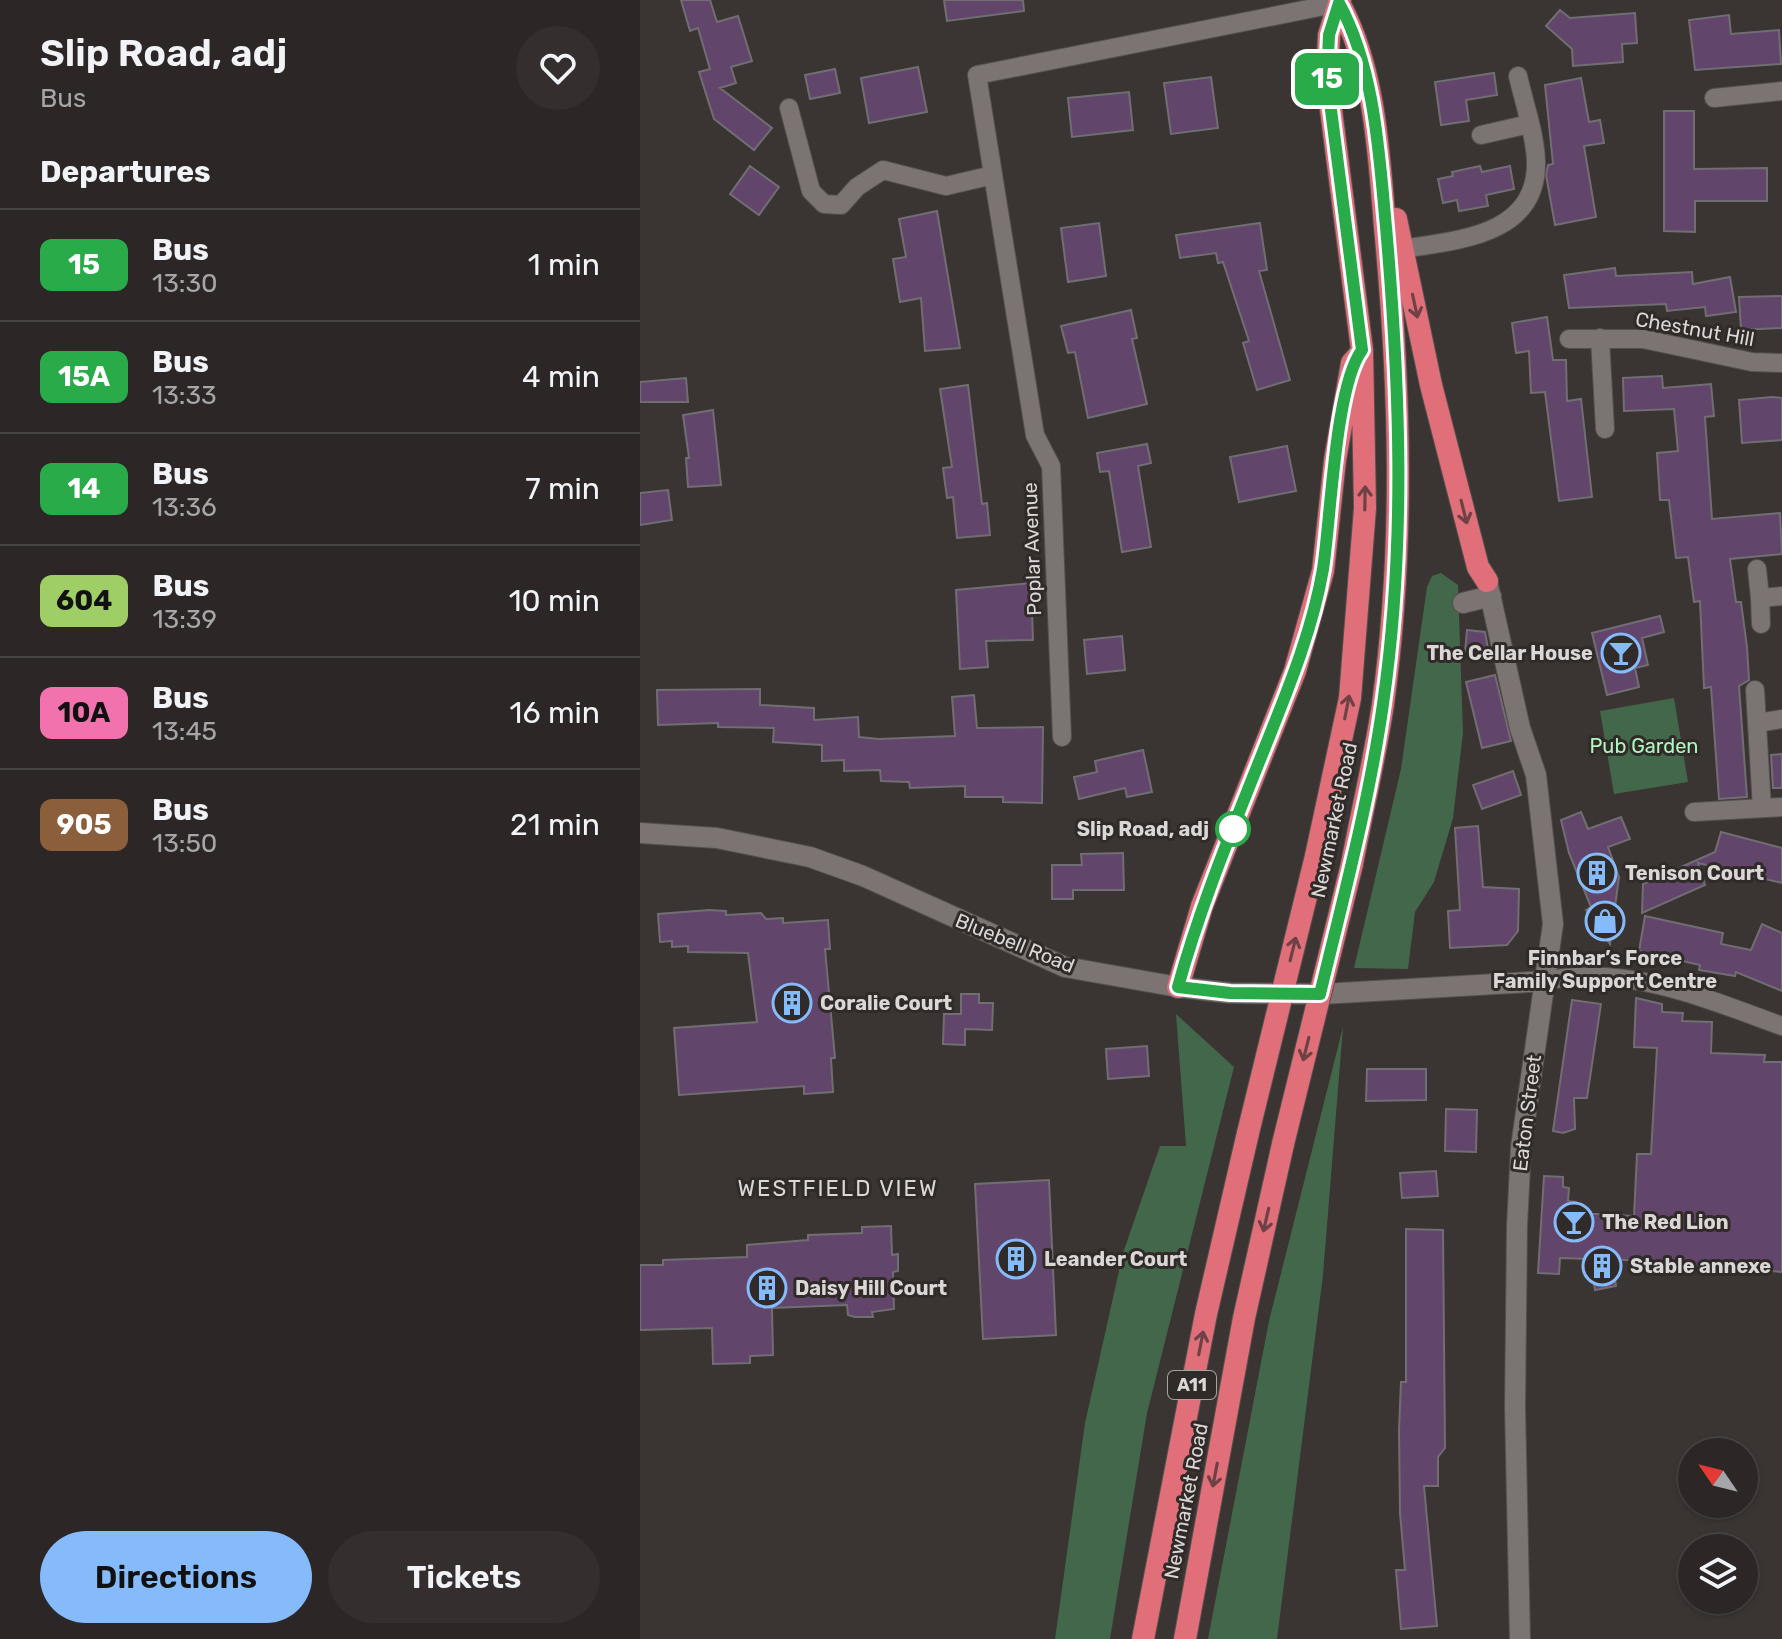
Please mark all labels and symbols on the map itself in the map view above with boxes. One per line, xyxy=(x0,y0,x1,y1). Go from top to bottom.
line badge: 15 xyxy=(1291,53,1363,105)
one-way arrow xyxy=(1408,293,1423,318)
street label: Chestnut Hill xyxy=(1634,307,1756,351)
street label: Poplar Avenue xyxy=(1018,482,1046,616)
one-way arrow xyxy=(1357,485,1372,512)
one-way arrow xyxy=(1457,498,1472,524)
bar icon: The Cellar House xyxy=(1600,632,1642,674)
place label: The Cellar House xyxy=(1427,641,1593,665)
one-way arrow xyxy=(1341,695,1356,720)
park label: Pub Garden xyxy=(1590,734,1698,758)
street label: Newmarket Road xyxy=(1306,740,1362,900)
marker: Slip Road, adj xyxy=(1216,812,1250,846)
place label: Slip Road, adj xyxy=(1077,817,1209,841)
building icon: Tenison Court xyxy=(1576,852,1618,894)
place label: Tenison Court xyxy=(1625,861,1764,885)
shop icon: Finnbar’s Force Family Support Centre xyxy=(1584,900,1626,942)
street label: Bluebell Road xyxy=(952,908,1078,978)
one-way arrow xyxy=(1287,936,1302,962)
place label: Finnbar’s Force Family Support Centre xyxy=(1493,946,1717,993)
building icon: Coralie Court xyxy=(771,982,813,1024)
place label: Coralie Court xyxy=(820,991,952,1015)
one-way arrow xyxy=(1298,1035,1313,1061)
street label: Eaton Street xyxy=(1508,1053,1546,1173)
district label: WESTFIELD VIEW xyxy=(737,1175,939,1202)
bar icon: The Red Lion xyxy=(1553,1201,1595,1243)
one-way arrow xyxy=(1258,1206,1273,1232)
place label: The Red Lion xyxy=(1602,1210,1729,1234)
building icon: Leander Court xyxy=(995,1238,1037,1280)
building icon: Stable annexe xyxy=(1581,1245,1623,1287)
place label: Leander Court xyxy=(1044,1247,1187,1271)
place label: Stable annexe xyxy=(1630,1254,1771,1278)
building icon: Daisy Hill Court xyxy=(746,1267,788,1309)
place label: Daisy Hill Court xyxy=(795,1276,947,1300)
one-way arrow xyxy=(1194,1330,1209,1356)
road number: A11 xyxy=(1168,1371,1216,1399)
street label: Newmarket Road xyxy=(1159,1421,1213,1581)
north arrow xyxy=(1678,1438,1758,1518)
one-way arrow xyxy=(1207,1462,1222,1487)

